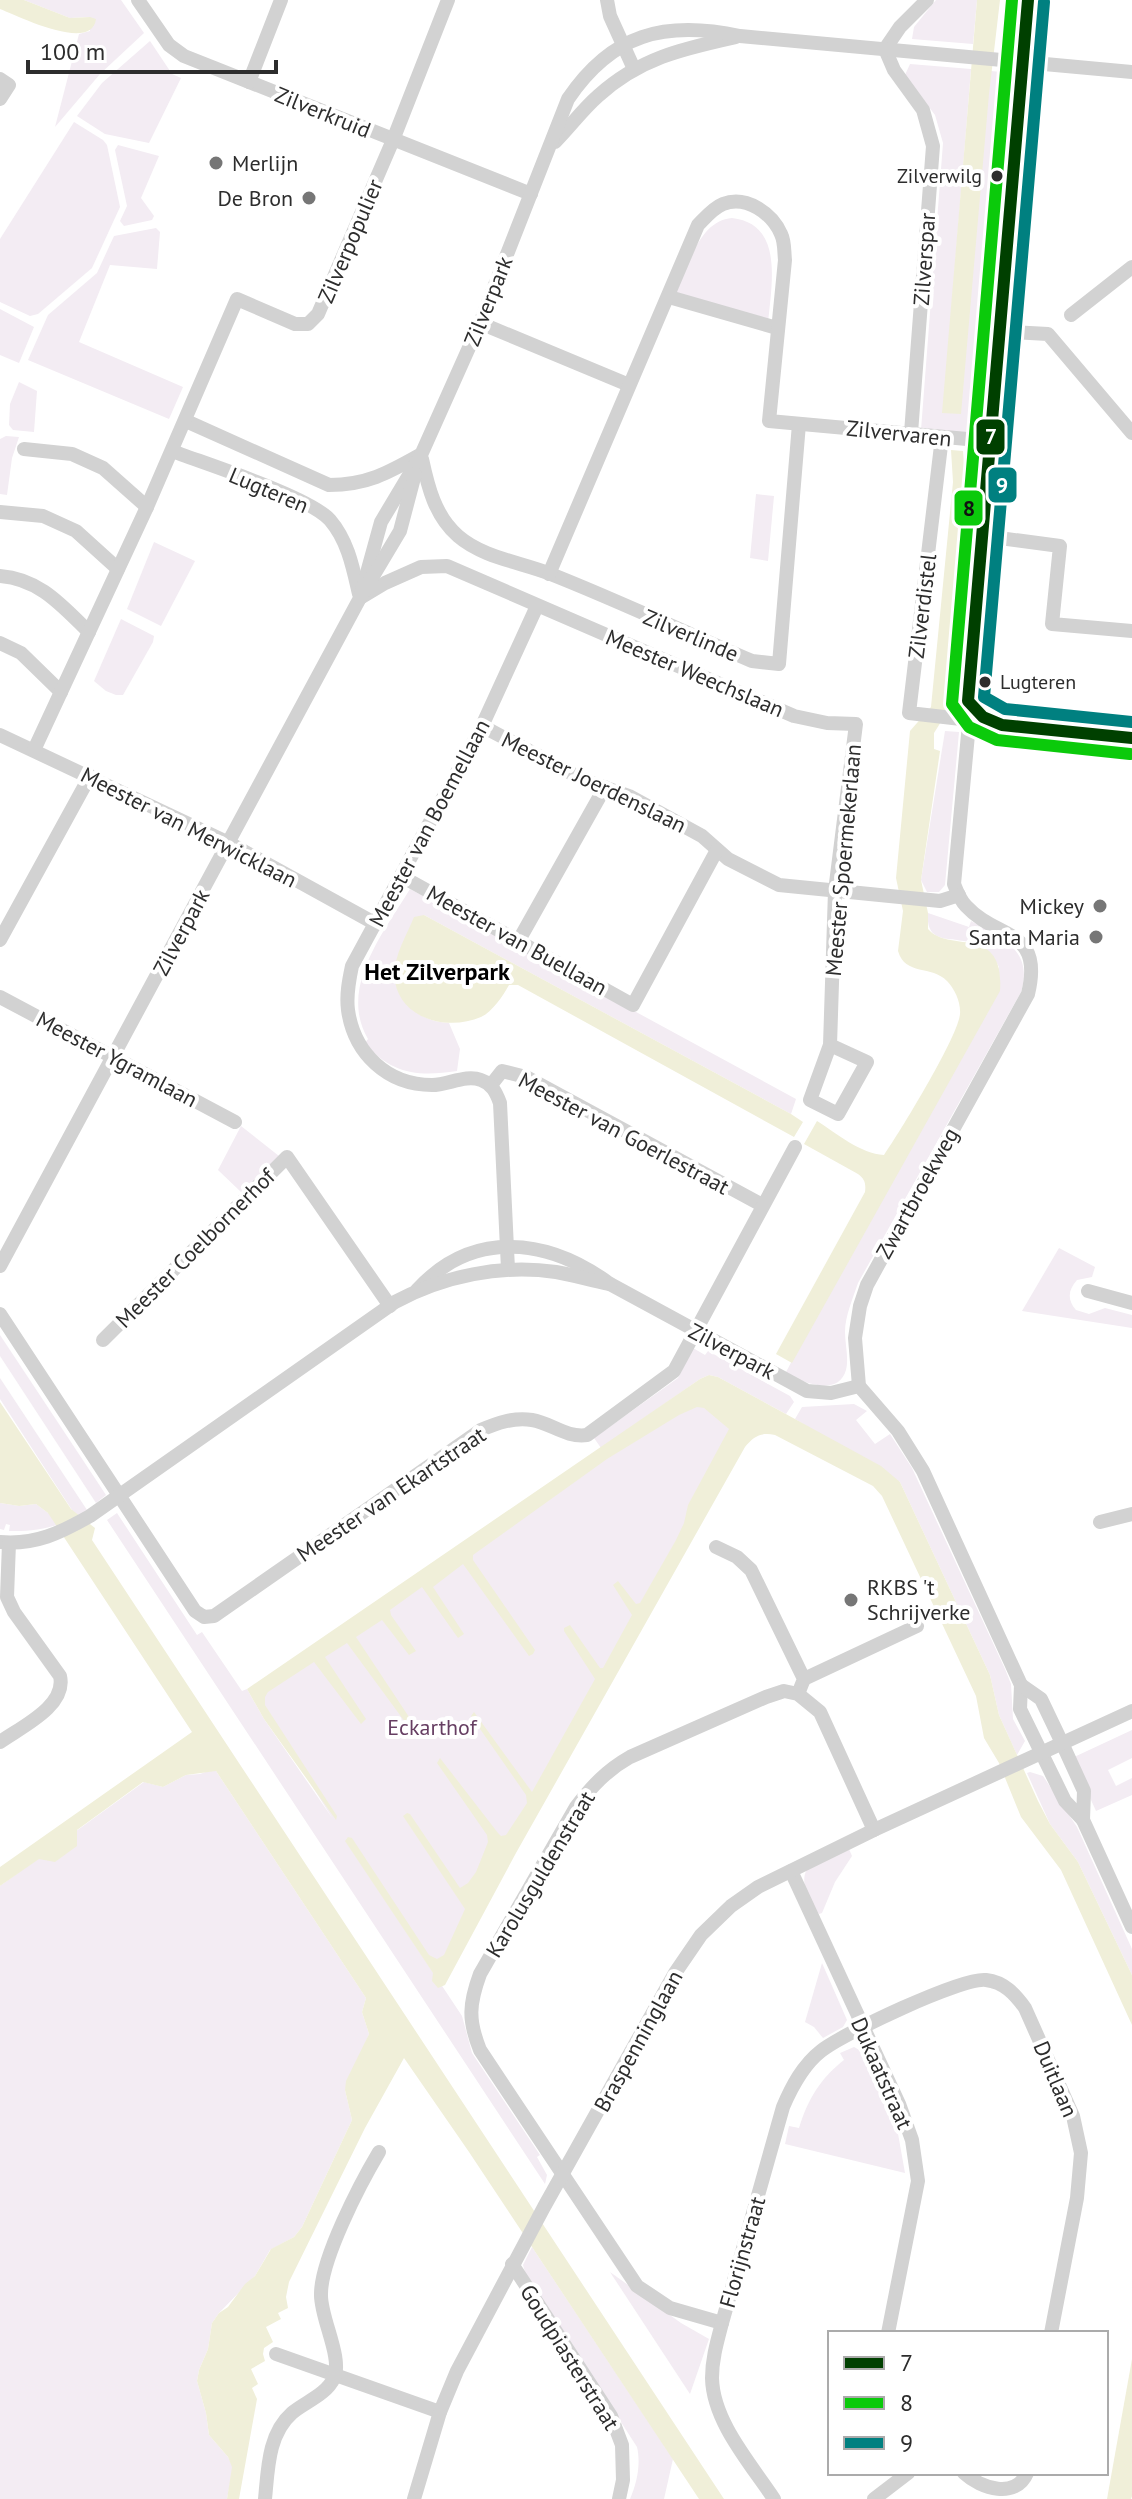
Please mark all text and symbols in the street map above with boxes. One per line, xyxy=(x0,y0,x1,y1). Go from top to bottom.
scale bar xyxy=(28,24,276,74)
text: 100 m xyxy=(40,36,105,67)
street label: Zilverkruid xyxy=(271,80,375,144)
place label: Merlijn xyxy=(232,149,298,177)
marker: Merlijn xyxy=(207,154,225,172)
place label: Zilverwilg xyxy=(897,163,982,189)
marker: Zilverwilg xyxy=(989,168,1005,184)
street label: Zilverpopulier xyxy=(311,174,389,307)
place label: De Bron xyxy=(217,184,293,212)
marker: De Bron xyxy=(300,189,318,207)
street label: Zilverspar xyxy=(907,211,941,306)
street label: Zilverpark xyxy=(457,252,519,350)
street label: Zilvervaren xyxy=(845,414,953,452)
line badge: 7 xyxy=(975,418,1006,456)
text: 7 xyxy=(985,422,997,450)
street label: Lugteren xyxy=(225,461,313,519)
line badge: 9 xyxy=(987,466,1018,504)
text: 9 xyxy=(996,471,1008,499)
line badge: 8 xyxy=(953,489,984,527)
text: 8 xyxy=(963,494,975,522)
street label: Zilverdistel xyxy=(902,552,942,660)
street label: Zilverlinde xyxy=(639,602,743,668)
street label: Meester Weechslaan xyxy=(602,623,788,723)
place label: Lugteren xyxy=(1000,669,1076,695)
marker: Lugteren xyxy=(977,674,993,690)
street label: Meester van Boemellaan xyxy=(362,714,496,932)
street label: Meester Joerdenslaan xyxy=(497,725,691,839)
street label: Meester Spoermekerlaan xyxy=(819,743,867,977)
street label: Meester van Merwicklaan xyxy=(76,760,302,894)
street label: Meester van Buellaan xyxy=(422,879,612,1001)
street label: Zilverpark xyxy=(147,883,216,980)
place label: Mickey xyxy=(1020,892,1085,920)
marker: Mickey xyxy=(1091,897,1109,915)
place label: Santa Maria xyxy=(969,923,1080,951)
marker: Santa Maria xyxy=(1087,928,1105,946)
district label: Het Zilverpark xyxy=(364,956,510,987)
street label: Meester Ygramlaan xyxy=(32,1005,202,1113)
street label: Meester van Goerlestraat xyxy=(514,1066,735,1201)
street label: Zwartbroekweg xyxy=(869,1123,965,1263)
street label: Meester Coelbornerhof xyxy=(109,1162,281,1334)
street label: Zilverpark xyxy=(684,1317,781,1386)
street label: Meester van Ekartstraat xyxy=(291,1420,491,1568)
place label: RKBS 't Schrijverke xyxy=(867,1573,970,1626)
marker: RKBS 't Schrijverke xyxy=(842,1591,860,1609)
park label: Eckarthof xyxy=(387,1713,478,1741)
street label: Karolusguldenstraat xyxy=(479,1785,601,1962)
street label: Braspenninglaan xyxy=(588,1965,688,2117)
street label: Dukaatstraat xyxy=(845,2013,919,2134)
street label: Duitlaan xyxy=(1028,2037,1084,2121)
street label: Florijnstraat xyxy=(713,2193,771,2311)
street label: Goudpiasterstraat xyxy=(514,2279,626,2435)
legend xyxy=(828,2331,1108,2475)
text: 7 xyxy=(900,2347,913,2378)
text: 8 xyxy=(900,2387,913,2418)
text: 9 xyxy=(900,2427,913,2458)

